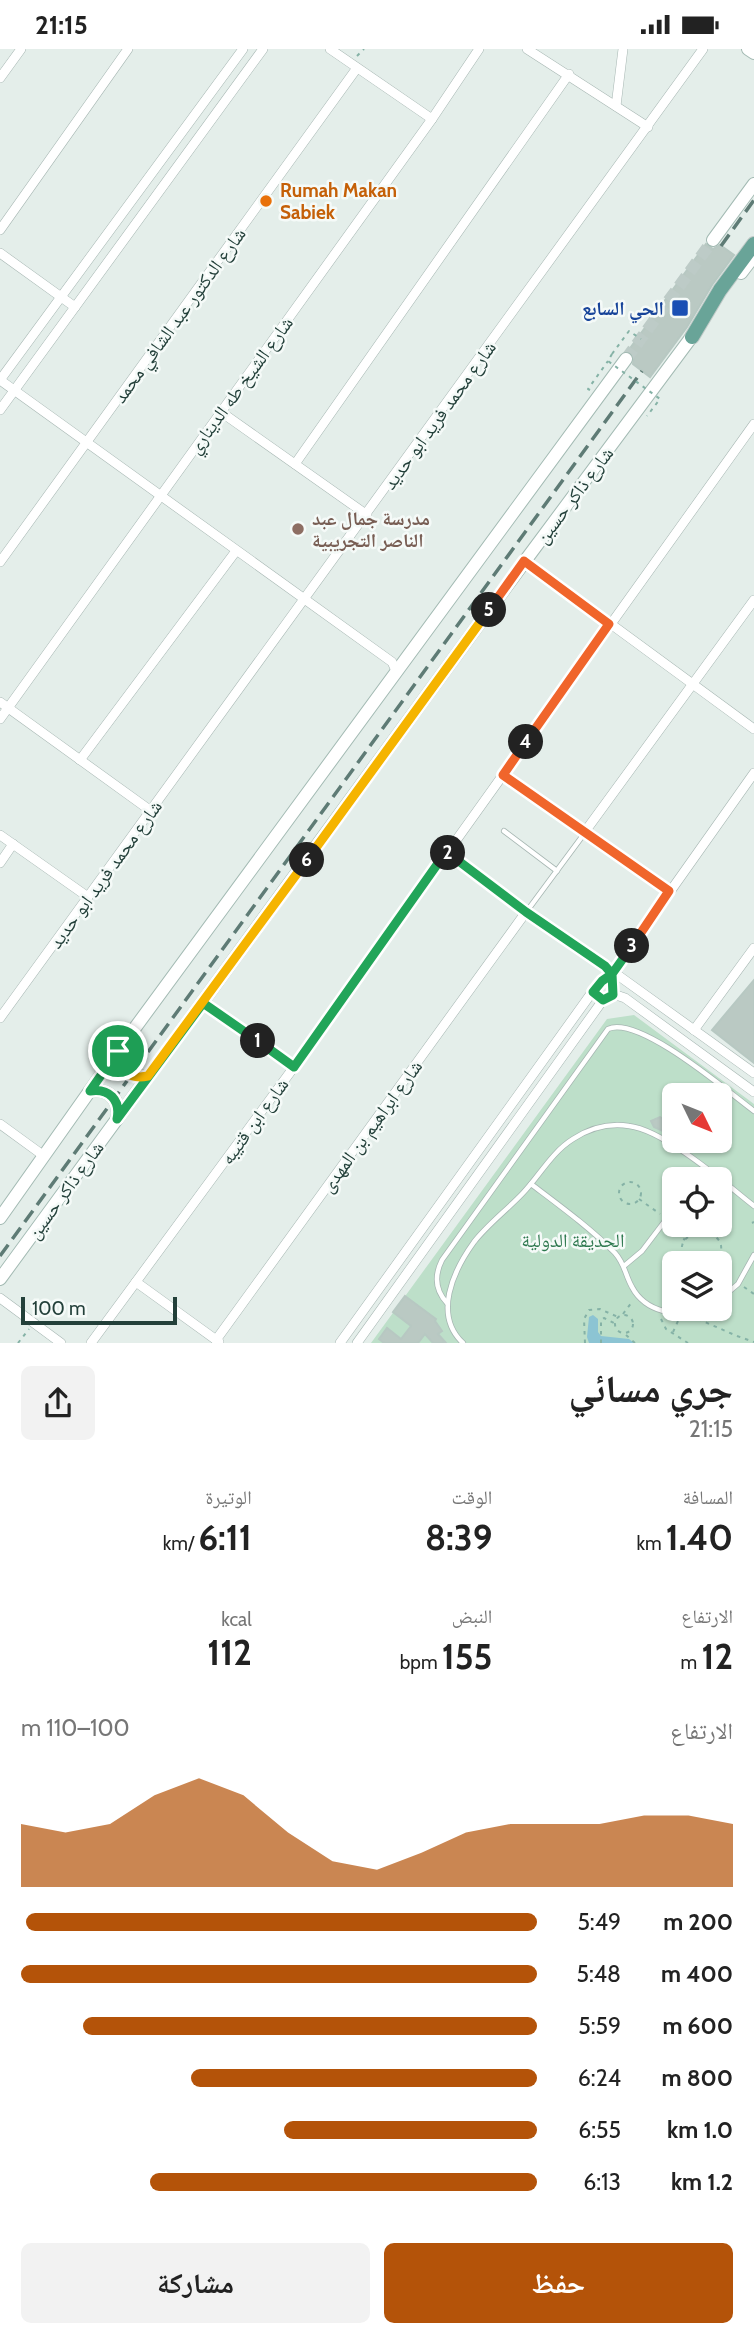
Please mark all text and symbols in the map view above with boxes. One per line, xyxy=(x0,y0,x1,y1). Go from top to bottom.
text: 21:15 xyxy=(35,9,88,41)
place label: Rumah Makan Sabiek xyxy=(280,179,397,224)
marker: Rumah Makan Sabiek xyxy=(258,193,274,209)
street label: شارع الدكتور عبد الشافي محمد xyxy=(108,223,254,410)
place label: الحي السابع xyxy=(582,297,664,324)
marker: الحي السابع xyxy=(670,298,690,318)
street label: شارع الشيخ طه الديناري xyxy=(183,312,301,461)
street label: شارع محمد فريد ابو حديد xyxy=(378,337,501,494)
street label: شارع ذاكر حسين xyxy=(531,442,618,548)
place label: مدرسة جمال عبد الناصر التجريبية xyxy=(312,507,430,552)
marker: مدرسة جمال عبد الناصر التجريبية xyxy=(290,521,306,537)
pin: 5 xyxy=(472,593,506,627)
text: 5 xyxy=(483,598,494,621)
pin: 4 xyxy=(508,725,544,759)
text: 4 xyxy=(520,730,531,753)
street label: شارع محمد فريد ابو حديد xyxy=(44,796,167,953)
pin: 2 xyxy=(430,835,466,871)
text: 2 xyxy=(442,841,453,864)
pin: 6 xyxy=(290,843,324,877)
text: 6 xyxy=(301,848,312,871)
pin: 3 xyxy=(614,929,650,963)
text: 3 xyxy=(626,934,637,957)
pin xyxy=(88,1021,148,1081)
pin: 1 xyxy=(240,1023,276,1059)
text: 1 xyxy=(254,1029,261,1052)
icon: arrive xyxy=(99,1032,137,1070)
street label: شارع ابراهيم بن المهدى xyxy=(316,1056,428,1198)
street label: شارع ابن قتيبه xyxy=(215,1074,293,1169)
north arrow xyxy=(662,1083,732,1153)
map controls xyxy=(662,1083,732,1321)
street label: شارع ذاكر حسين xyxy=(22,1137,109,1244)
button: locate xyxy=(662,1167,732,1237)
park label: الحديقة الدولية xyxy=(522,1229,624,1252)
button: layers xyxy=(662,1251,732,1321)
scale bar xyxy=(21,1294,177,1326)
text: 100 m xyxy=(32,1297,86,1320)
text: جري مسائي xyxy=(569,1365,733,1412)
button: share xyxy=(21,1366,95,1440)
text: 21:15 xyxy=(689,1415,733,1443)
text: الوتيرة xyxy=(205,1486,252,1509)
text: الوقت xyxy=(451,1486,492,1509)
text: المسافة xyxy=(683,1486,733,1509)
text: 6:11 xyxy=(198,1516,252,1559)
text: 8:39 xyxy=(425,1516,492,1559)
text: 1.40 xyxy=(666,1516,733,1559)
text: /km xyxy=(163,1532,198,1555)
text: km xyxy=(636,1532,666,1555)
text: النبض xyxy=(452,1605,492,1628)
text: الارتفاع xyxy=(681,1605,733,1628)
text: kcal xyxy=(221,1608,252,1631)
text: 112 xyxy=(207,1631,252,1674)
text: 155 xyxy=(442,1635,492,1678)
text: 12 xyxy=(702,1635,733,1678)
text: bpm xyxy=(400,1651,442,1674)
text: m xyxy=(681,1651,702,1674)
text: 100–110 m xyxy=(21,1714,130,1742)
text: الارتفاع xyxy=(670,1717,733,1745)
text: 5:49 xyxy=(577,1908,621,1936)
text: 200 m xyxy=(663,1908,733,1936)
text: 5:48 xyxy=(577,1960,621,1988)
text: 400 m xyxy=(661,1960,733,1988)
text: 5:59 xyxy=(578,2012,621,2040)
text: 600 m xyxy=(662,2012,733,2040)
text: 6:24 xyxy=(578,2064,621,2092)
text: 800 m xyxy=(661,2064,733,2092)
text: 6:55 xyxy=(578,2116,621,2144)
text: 1.0 km xyxy=(667,2116,733,2144)
text: 6:13 xyxy=(583,2168,621,2196)
text: 1.2 km xyxy=(671,2168,733,2196)
button: مشاركة xyxy=(21,2243,370,2323)
button: حفظ xyxy=(384,2243,733,2323)

